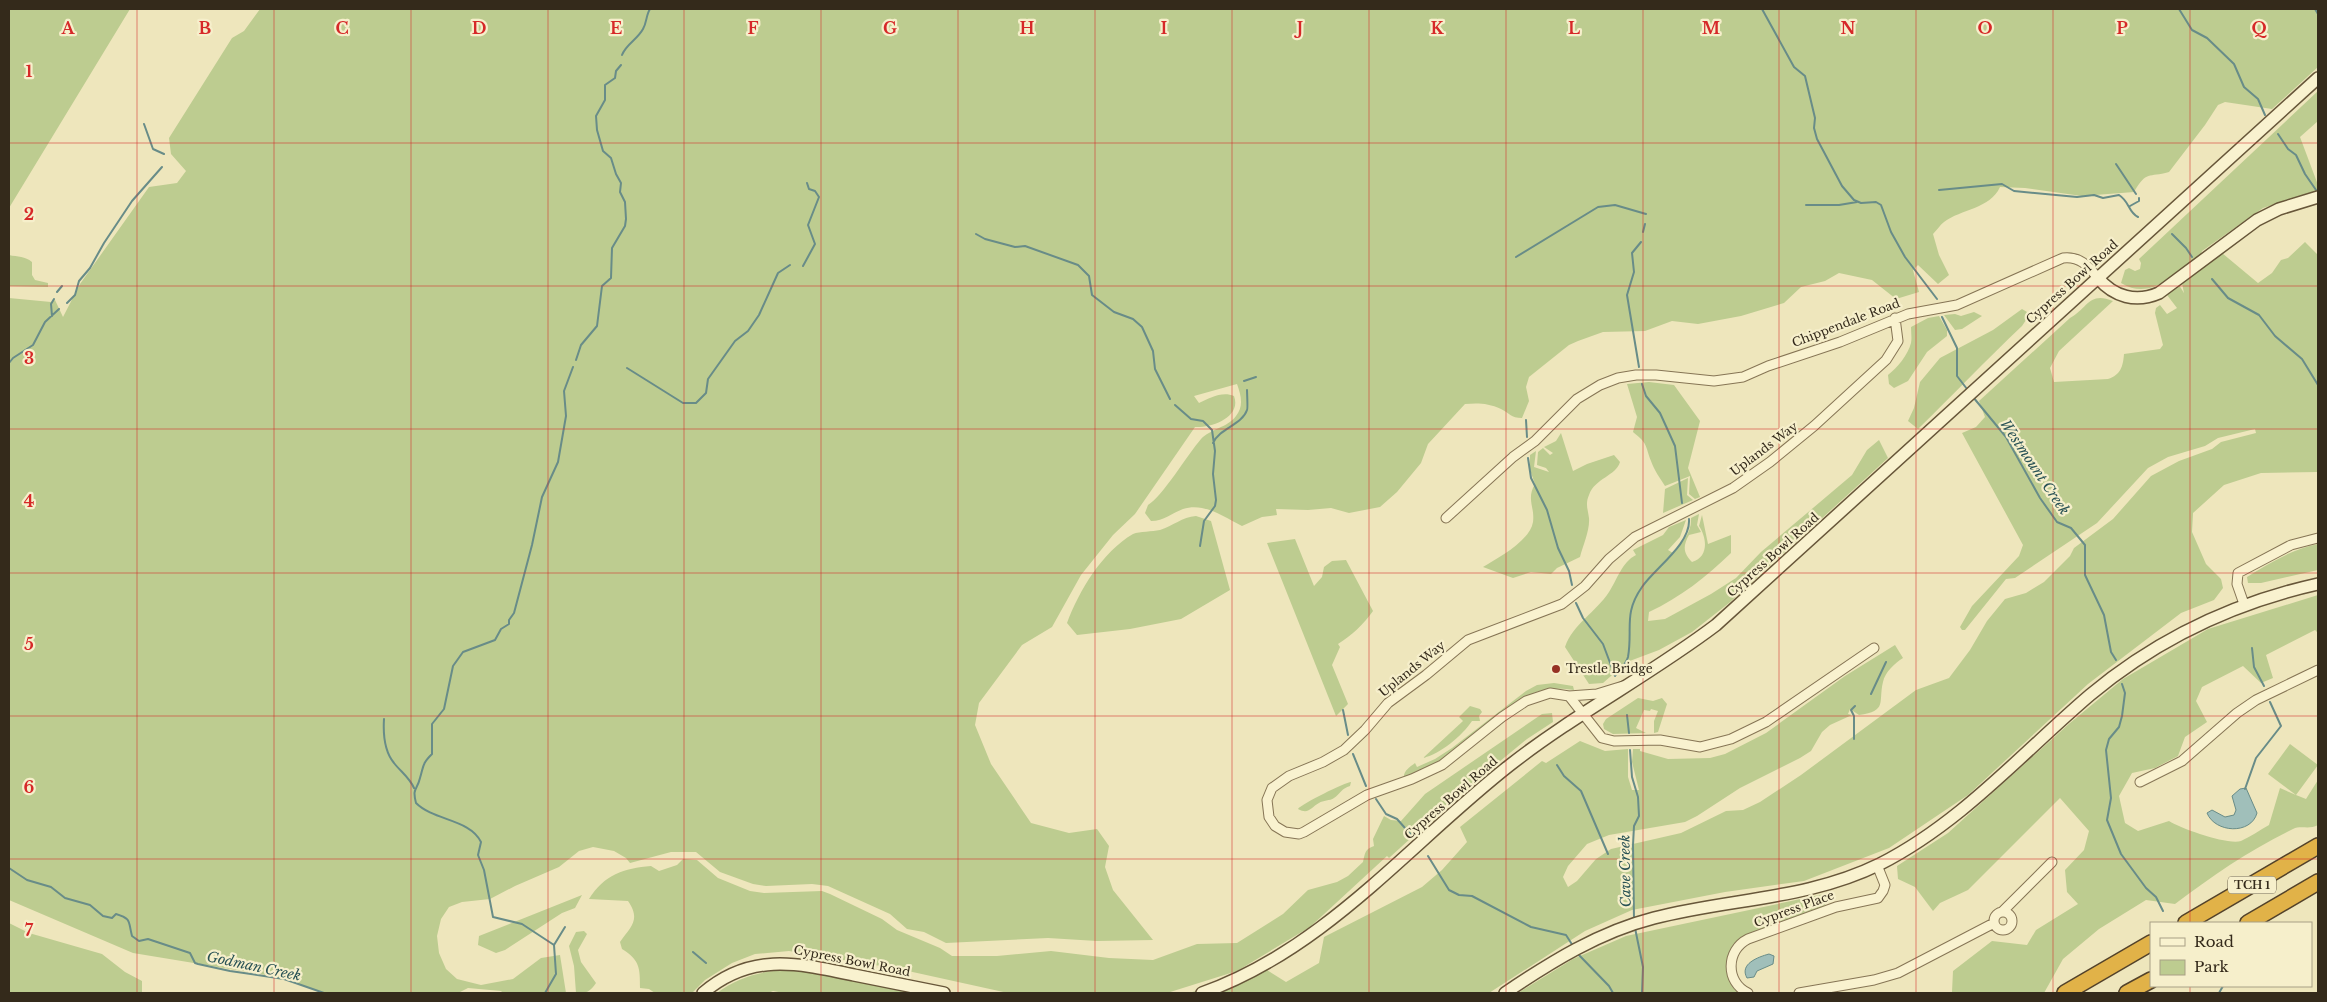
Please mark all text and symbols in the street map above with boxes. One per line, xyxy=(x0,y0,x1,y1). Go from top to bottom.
text: A xyxy=(61,18,76,38)
text: B xyxy=(199,18,212,38)
text: C xyxy=(335,18,349,38)
text: D xyxy=(472,18,486,38)
text: E xyxy=(610,18,622,38)
text: F xyxy=(747,18,759,38)
text: G xyxy=(883,18,897,38)
text: H xyxy=(1019,18,1035,38)
text: I xyxy=(1161,18,1168,38)
text: J xyxy=(1294,18,1303,38)
text: K xyxy=(1430,18,1444,38)
text: L xyxy=(1568,18,1580,38)
text: M xyxy=(1702,18,1720,38)
text: N xyxy=(1840,18,1856,38)
text: O xyxy=(1977,18,1993,38)
text: P xyxy=(2116,18,2128,38)
text: Q xyxy=(2251,18,2267,38)
text: 1 xyxy=(26,61,33,81)
text: 2 xyxy=(24,204,34,224)
street label: Cypress Bowl Road xyxy=(2023,236,2121,327)
street label: Chippendale Road xyxy=(1790,295,1902,350)
text: 3 xyxy=(24,348,34,368)
water label: Westmount Creek xyxy=(1996,416,2074,518)
street label: Uplands Way xyxy=(1727,418,1801,479)
text: 4 xyxy=(24,491,34,511)
street label: Cypress Bowl Road xyxy=(1724,509,1822,600)
text: 5 xyxy=(24,634,34,654)
street label: Uplands Way xyxy=(1376,637,1448,700)
place label: Trestle Bridge xyxy=(1566,661,1653,676)
marker: Trestle Bridge xyxy=(1550,663,1562,675)
street label: Cypress Bowl Road xyxy=(1401,753,1500,842)
text: 6 xyxy=(24,777,35,797)
water label: Cave Creek xyxy=(1615,834,1635,908)
road number: TCH 1 xyxy=(2228,876,2276,894)
street label: Cypress Place xyxy=(1752,887,1836,930)
text: 7 xyxy=(25,920,34,940)
legend xyxy=(2150,922,2312,987)
text: Road xyxy=(2194,932,2234,951)
street label: Cypress Bowl Road xyxy=(793,942,912,979)
water label: Godman Creek xyxy=(205,947,303,985)
text: Park xyxy=(2194,957,2230,976)

